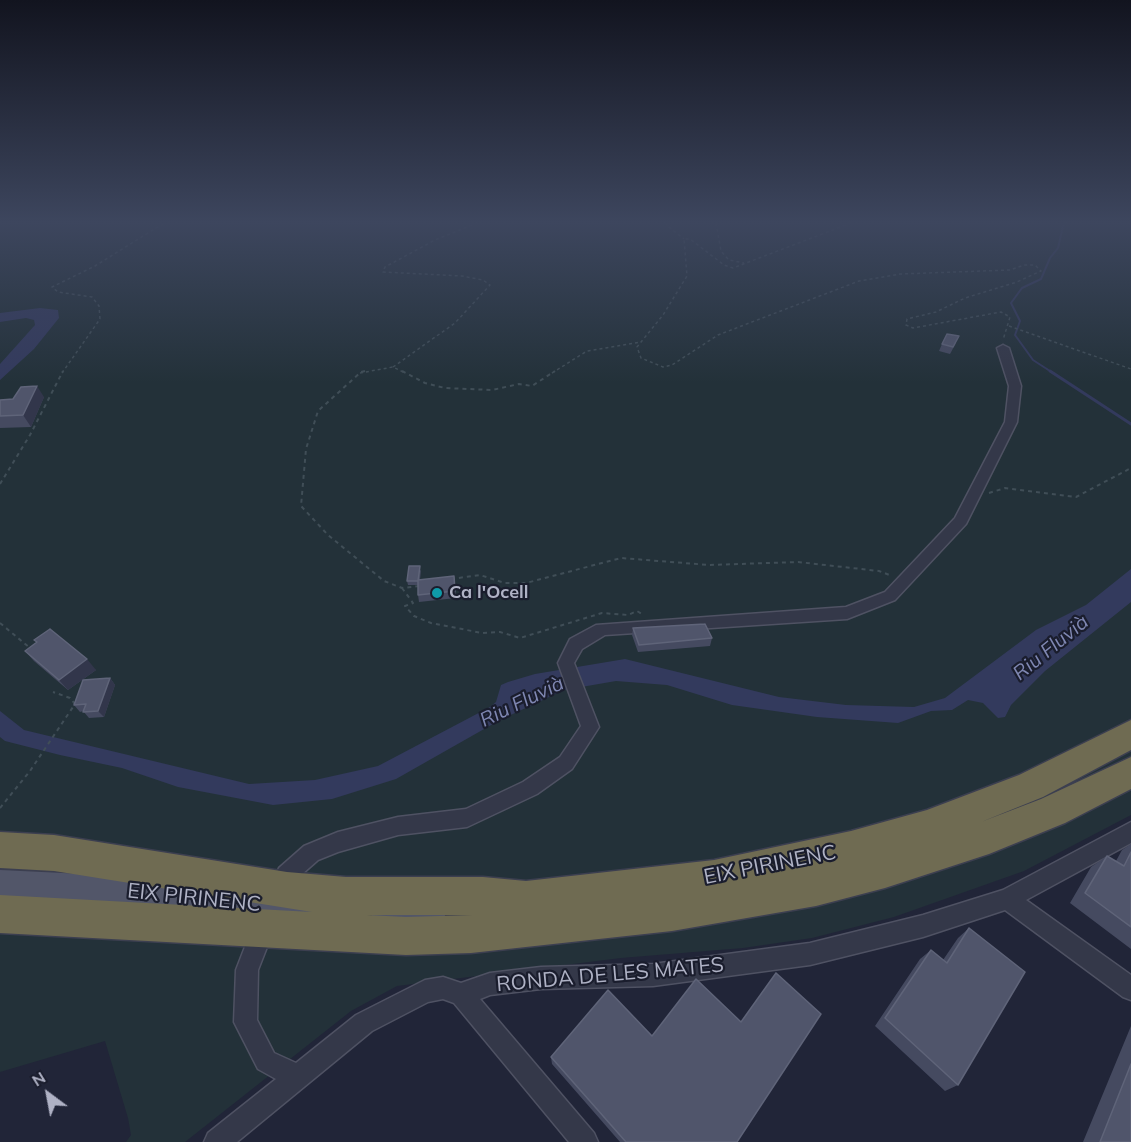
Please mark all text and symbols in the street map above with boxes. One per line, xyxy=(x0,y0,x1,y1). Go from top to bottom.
place label: Ca l'Ocell xyxy=(449,582,528,604)
marker: Ca l'Ocell xyxy=(430,586,444,600)
water label: Riu Fluvià xyxy=(1008,610,1094,686)
water label: Riu Fluvià xyxy=(476,671,568,733)
street label: EIX PIRINENC xyxy=(702,840,838,890)
street label: EIX PIRINENC xyxy=(126,878,262,918)
street label: RONDA DE LES MATES xyxy=(495,953,725,997)
north arrow xyxy=(18,1064,78,1124)
text: N xyxy=(28,1067,49,1090)

